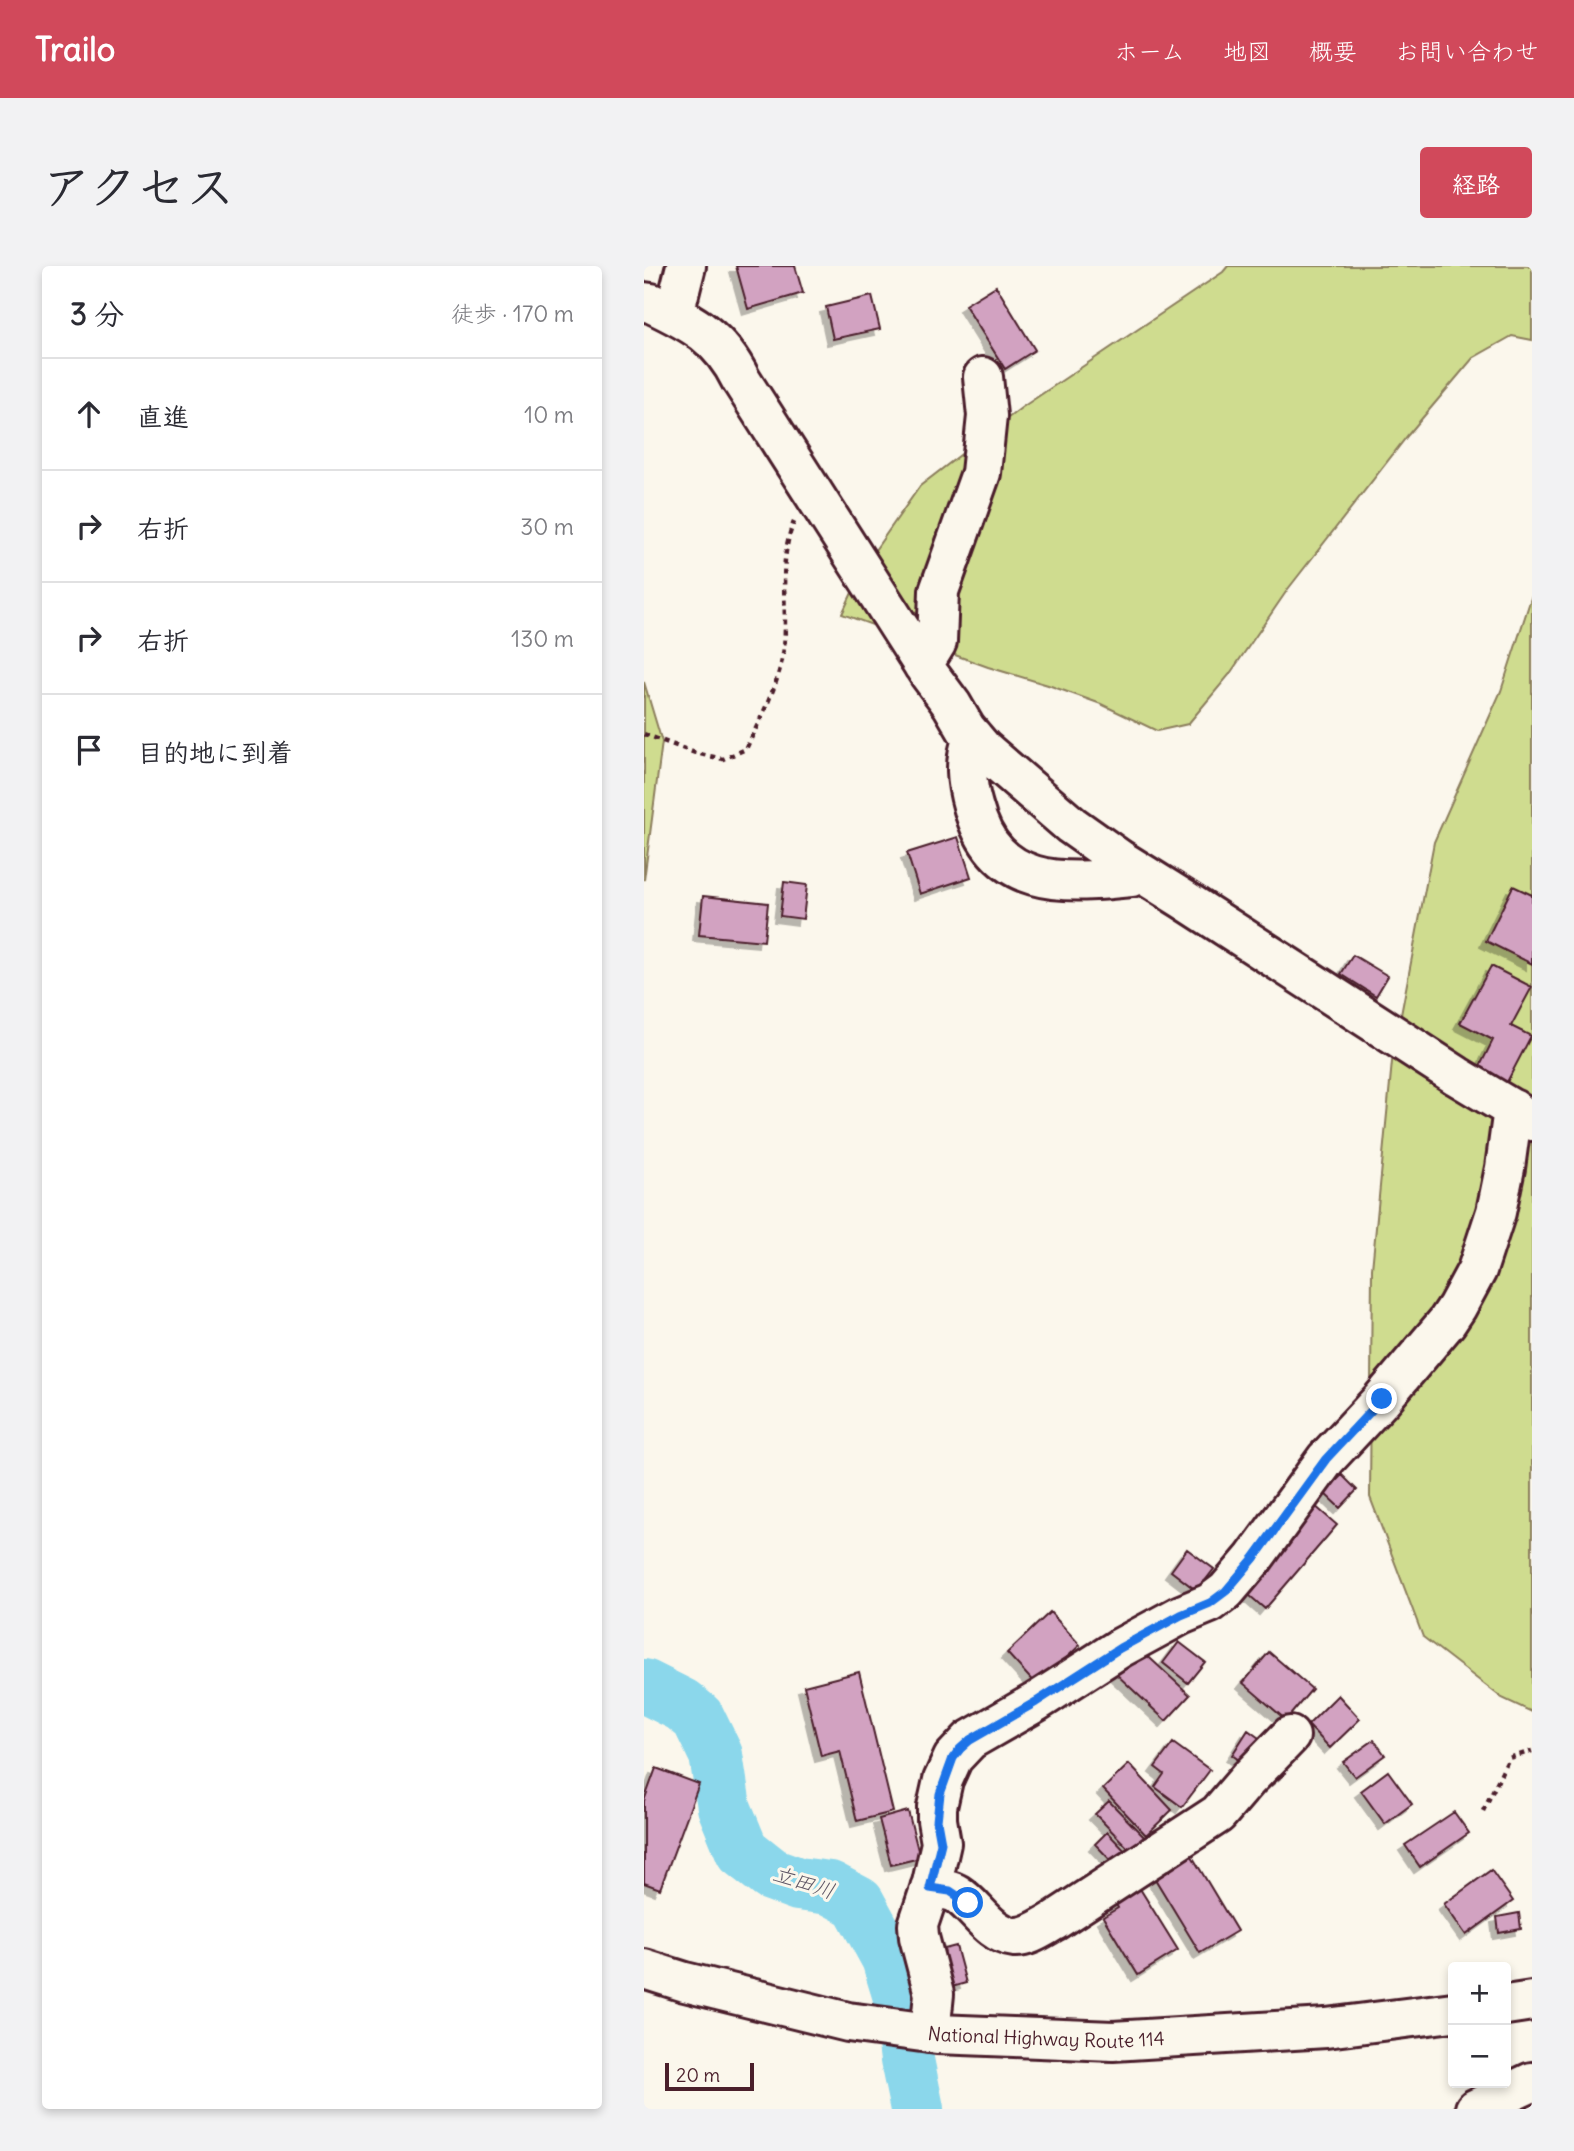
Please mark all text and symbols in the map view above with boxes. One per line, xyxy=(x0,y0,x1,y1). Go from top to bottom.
text: Trailo xyxy=(35,28,115,70)
text: ホーム xyxy=(1114,36,1185,66)
text: 地図 xyxy=(1223,36,1271,66)
text: 概要 xyxy=(1309,36,1357,66)
text: お問い合わせ xyxy=(1395,36,1539,66)
button: 経路 xyxy=(1420,147,1532,218)
text: アクセス xyxy=(42,156,235,217)
text: 3 分 xyxy=(70,295,124,333)
text: 徒歩 · 170 m xyxy=(451,299,574,328)
icon: ahead xyxy=(70,395,108,433)
text: 直進 xyxy=(137,400,189,433)
text: 10 m xyxy=(524,400,574,429)
icon: right xyxy=(70,507,108,545)
text: 右折 xyxy=(137,512,189,545)
text: 30 m xyxy=(520,512,574,541)
icon: right xyxy=(70,619,108,657)
text: 右折 xyxy=(137,624,189,657)
text: 130 m xyxy=(511,624,574,653)
icon: arrive xyxy=(70,731,108,769)
text: 目的地に到着 xyxy=(137,736,293,769)
route end xyxy=(1366,1383,1397,1414)
water label: 立田川 xyxy=(770,1859,838,1905)
route start xyxy=(952,1887,983,1918)
map controls xyxy=(1448,1962,1511,2088)
button: + xyxy=(1448,1962,1511,2025)
street label: National Highway Route 114 xyxy=(926,2021,1165,2053)
button: − xyxy=(1448,2025,1511,2088)
scale bar xyxy=(665,2060,754,2092)
text: 20 m xyxy=(676,2063,720,2087)

